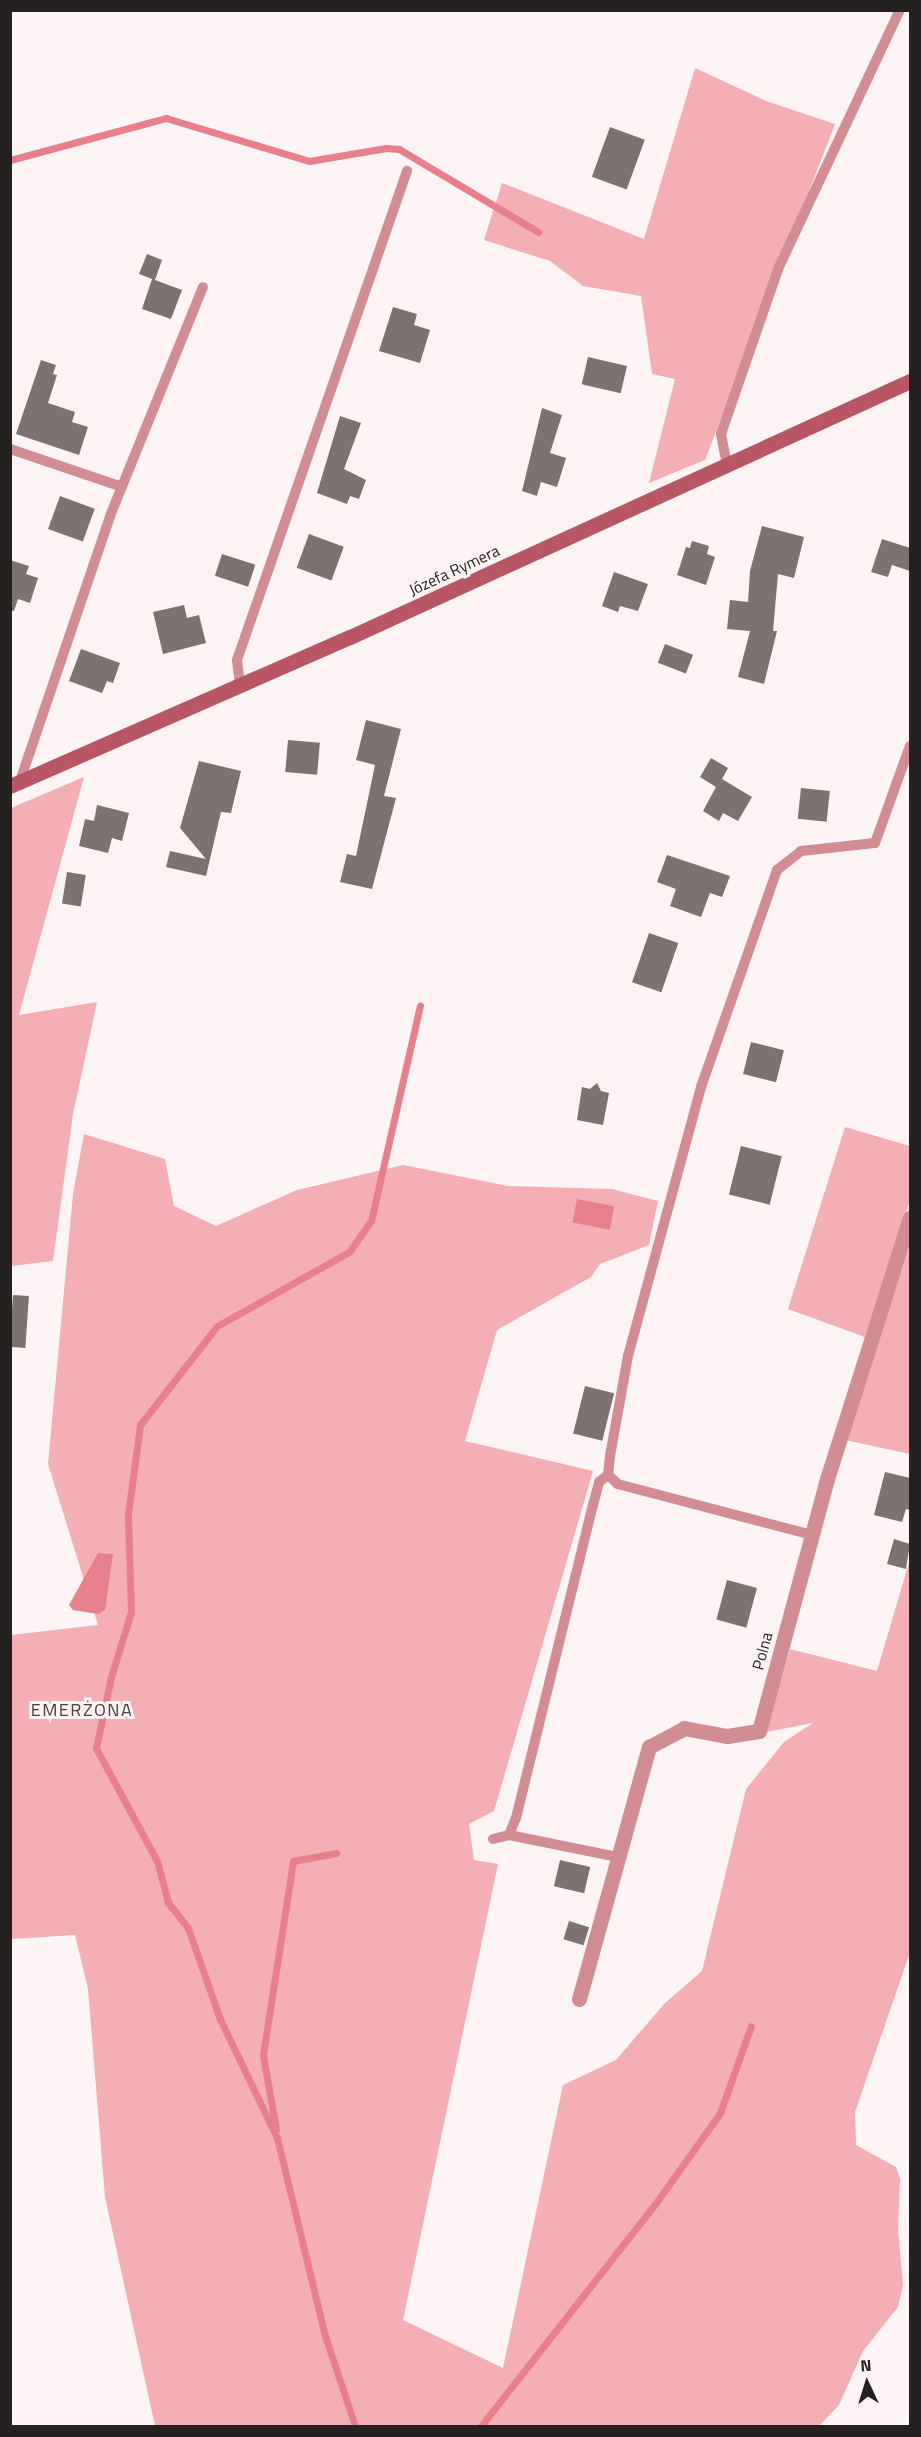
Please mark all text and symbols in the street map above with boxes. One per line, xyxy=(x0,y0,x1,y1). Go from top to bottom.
street label: Józefa Rymera xyxy=(406,541,502,599)
street label: Polna xyxy=(748,1630,776,1672)
district label: EMERŻONA xyxy=(31,1699,133,1721)
north arrow xyxy=(837,2353,897,2413)
text: N xyxy=(859,2353,872,2377)

